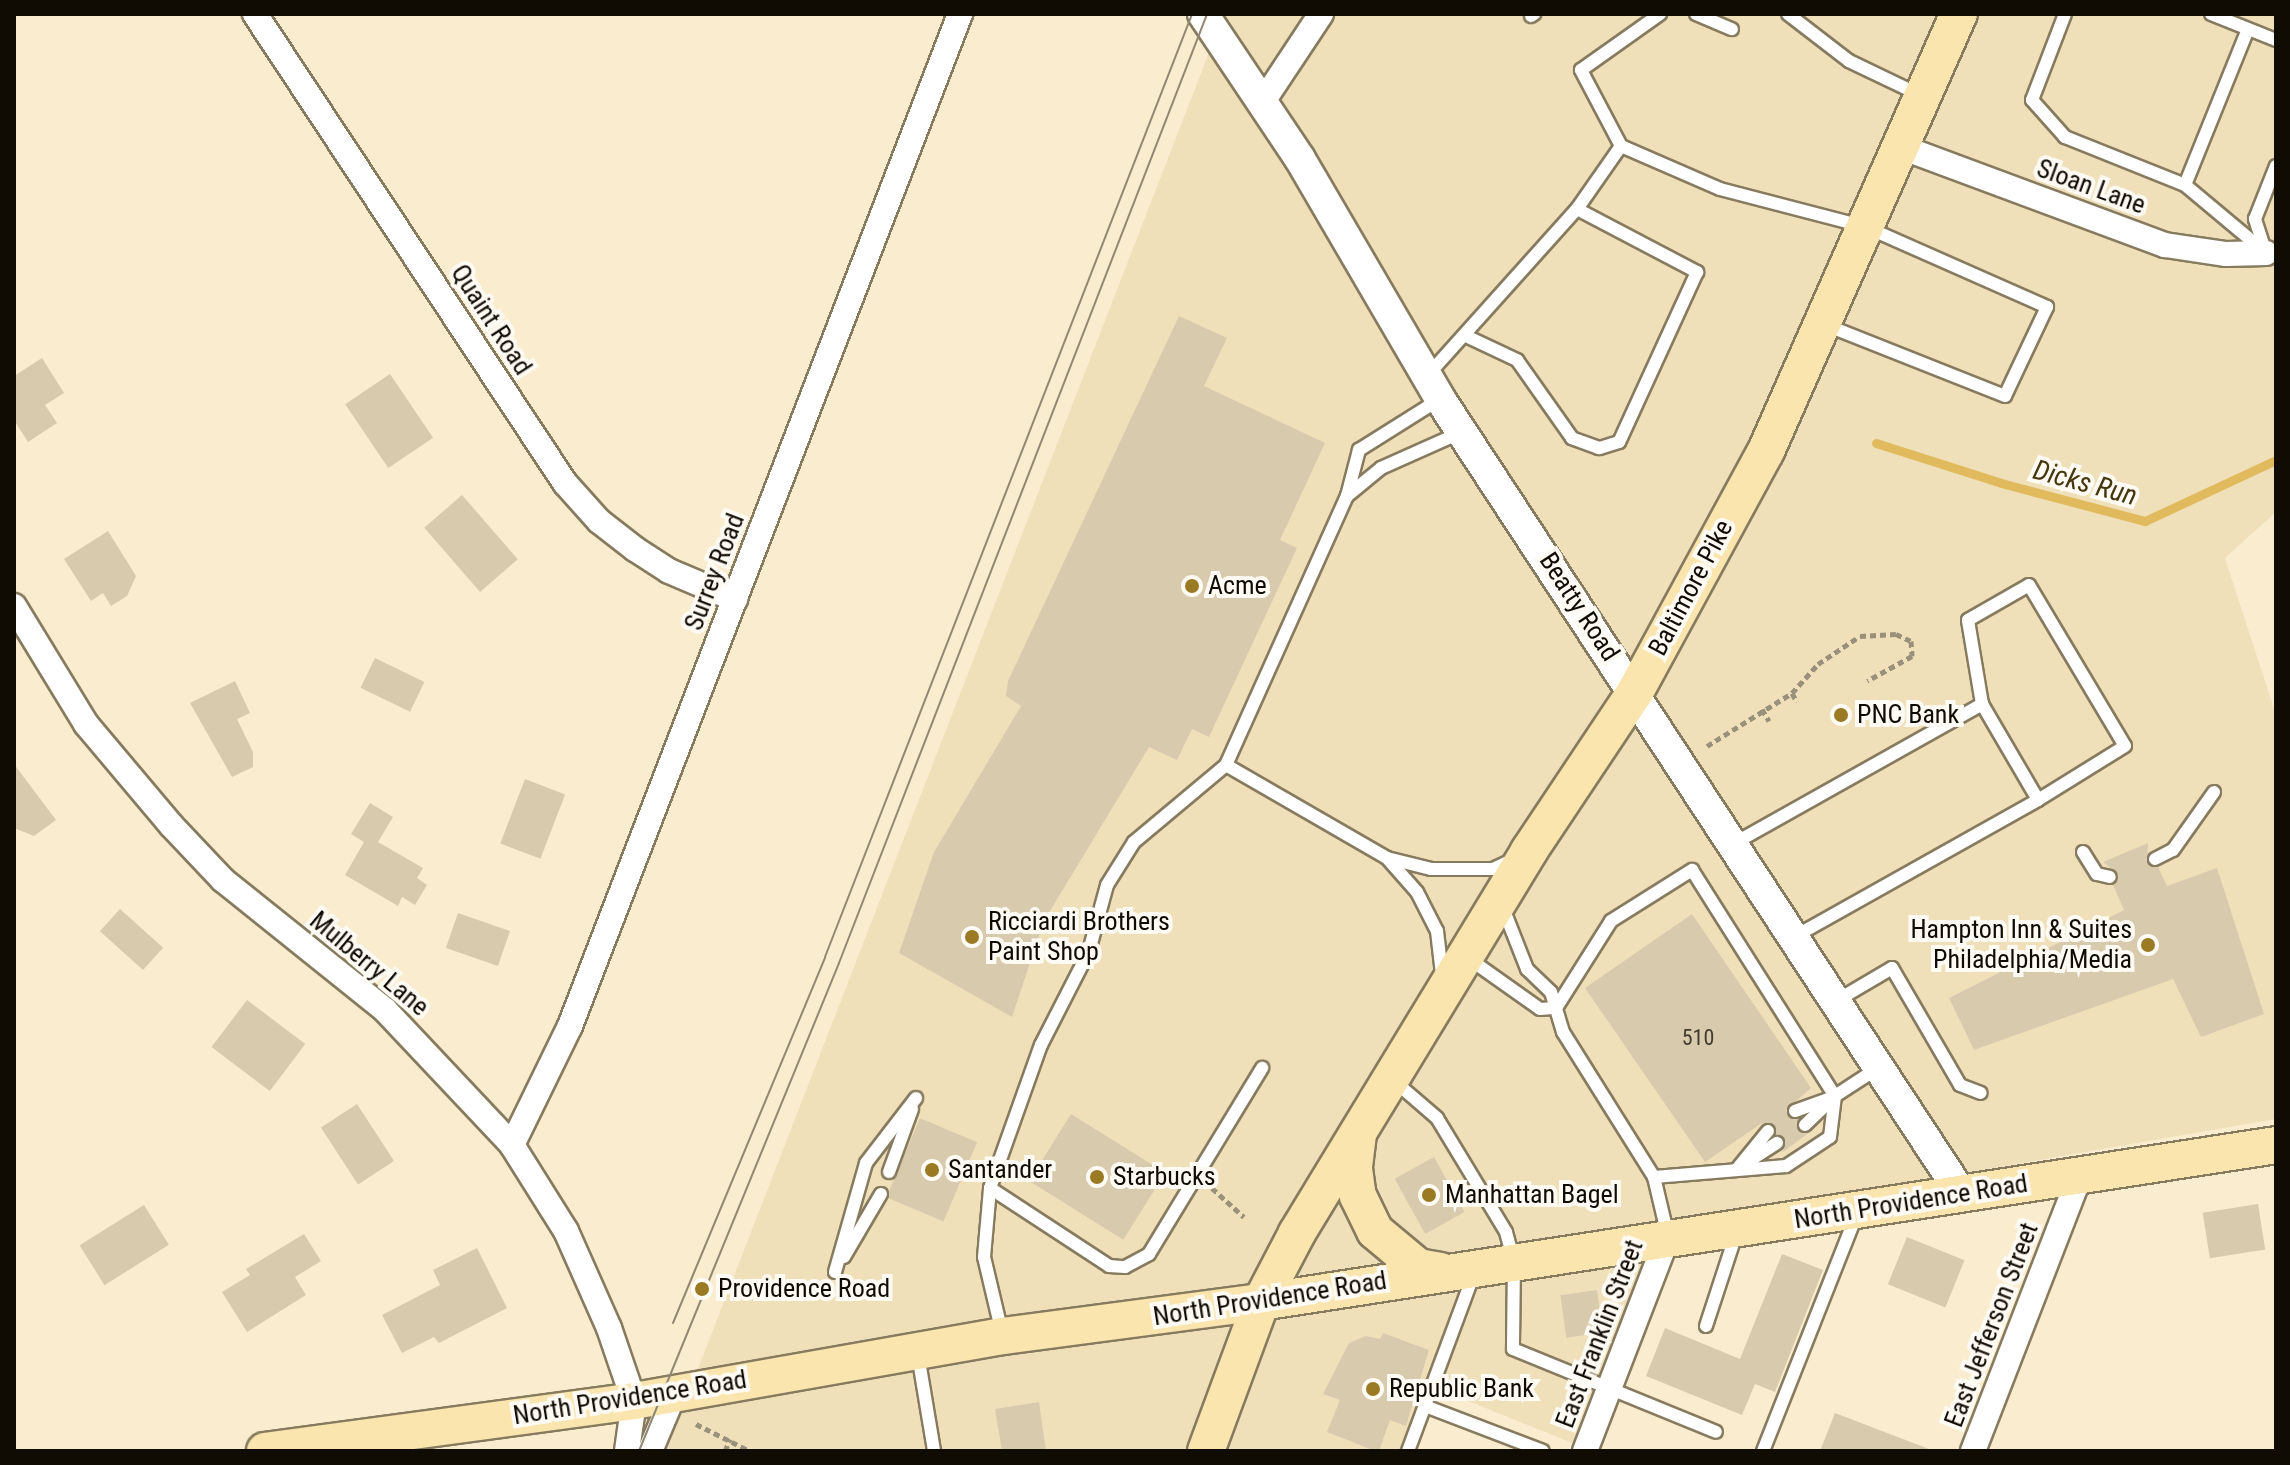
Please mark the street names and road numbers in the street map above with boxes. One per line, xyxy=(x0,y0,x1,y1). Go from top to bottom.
street label: Sloan Lane xyxy=(2033,153,2149,221)
street label: Quaint Road xyxy=(444,259,538,381)
street label: Surrey Road xyxy=(678,509,752,635)
street label: Baltimore Pike xyxy=(1642,515,1740,661)
street label: Beatty Road xyxy=(1532,547,1626,667)
street label: Mulberry Lane xyxy=(303,905,435,1023)
street label: North Providence Road xyxy=(1792,1168,2030,1236)
street label: East Jefferson Street xyxy=(1939,1218,2045,1432)
street label: East Franklin Street xyxy=(1550,1236,1650,1432)
street label: North Providence Road xyxy=(1151,1265,1389,1333)
street label: North Providence Road xyxy=(511,1364,749,1432)

